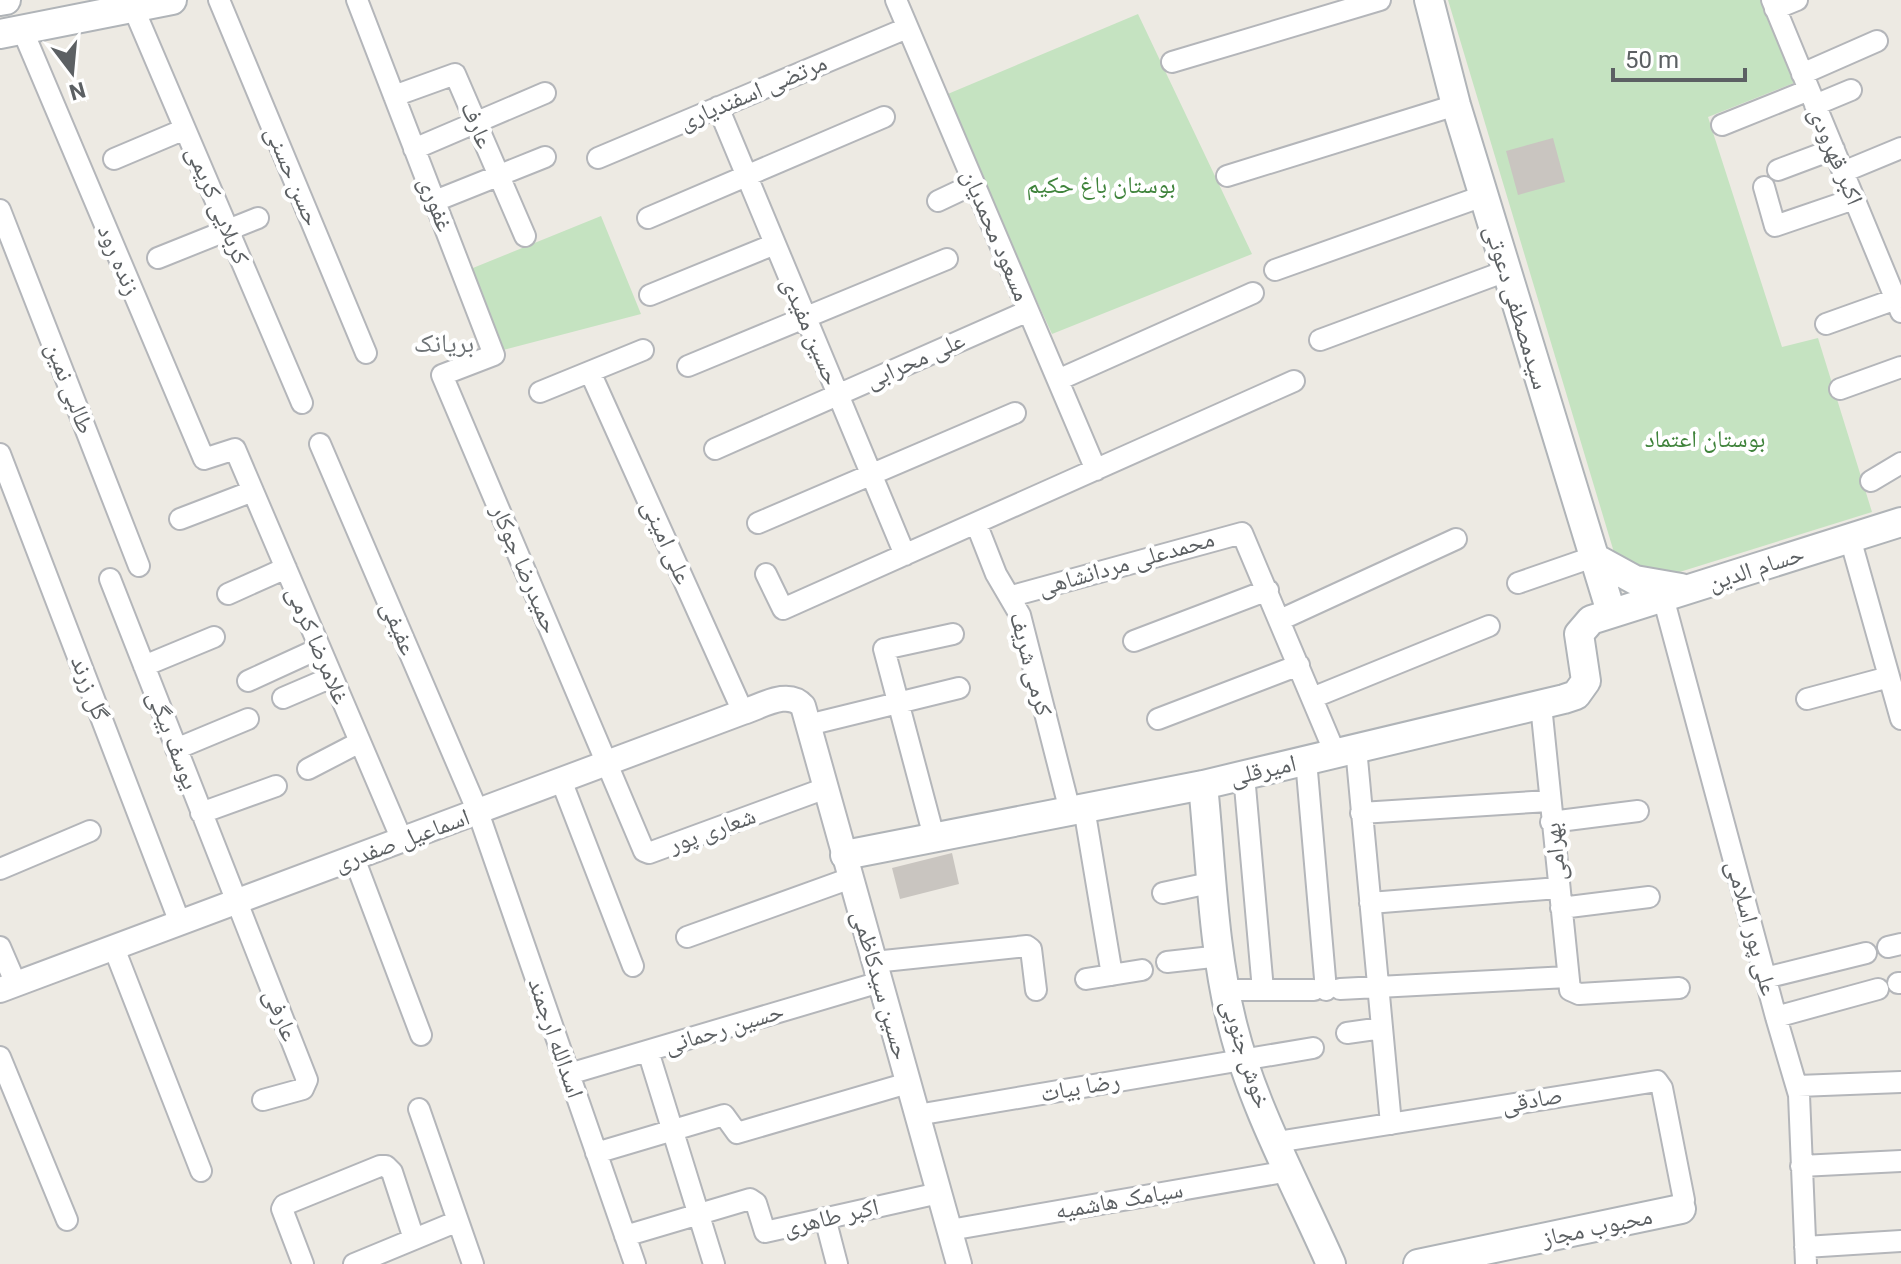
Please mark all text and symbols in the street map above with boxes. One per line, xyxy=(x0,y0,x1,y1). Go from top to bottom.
north arrow xyxy=(32,32,112,112)
scale bar xyxy=(1613,32,1745,82)
text: 50 m xyxy=(1625,46,1679,74)
street label: مرتضی اسفندیاری xyxy=(675,48,831,136)
text: N xyxy=(66,77,88,105)
street label: عارف xyxy=(455,98,499,152)
street label: اکبر قهرودی xyxy=(1803,103,1869,209)
street label: حسن حسنی xyxy=(259,122,327,230)
street label: کربلایی کریمی xyxy=(181,142,255,268)
street label: مسعود محمدیان xyxy=(956,165,1036,305)
park label: بوستان باغ حکیم xyxy=(1026,171,1176,201)
street label: غفوری xyxy=(413,172,459,236)
street label: زنده رود xyxy=(92,221,146,299)
street label: سیدمصطفی دعوتی xyxy=(1479,221,1555,393)
street label: حسین مفیدی xyxy=(776,273,846,389)
street label: علی محرابی xyxy=(861,326,969,394)
district label: بریانک xyxy=(414,328,474,358)
street label: طالبی نمین xyxy=(40,338,100,438)
park label: بوستان اعتماد xyxy=(1645,425,1765,453)
street label: علی امینی xyxy=(636,496,698,588)
street label: حمیدرضا جوکار xyxy=(485,499,565,638)
street label: محمدعلی مردانشاهی xyxy=(1035,524,1217,602)
street label: حسام الدین xyxy=(1704,539,1808,599)
street label: غلامرضا کرمی xyxy=(281,582,355,708)
street label: عفیفی xyxy=(375,597,423,659)
street label: کرمی شریف xyxy=(1004,609,1058,719)
street label: گل زرند xyxy=(65,652,115,724)
street label: یوسف بیگی xyxy=(141,687,205,793)
street label: امیرقلی xyxy=(1227,749,1299,791)
street label: شعاری پور xyxy=(664,801,759,859)
street label: اسماعیل صفدری xyxy=(330,803,474,877)
street label: بهرامی xyxy=(1538,821,1572,883)
street label: علی پور اسلامی xyxy=(1720,857,1783,999)
street label: حسین سیدکاظمی xyxy=(846,907,916,1063)
street label: اسدالله ارجمند xyxy=(522,974,590,1102)
street label: عارفی xyxy=(258,985,304,1045)
street label: خوش جنوبی xyxy=(1215,996,1277,1112)
street label: حسین رحمانی xyxy=(661,997,787,1059)
street label: رضا بیات xyxy=(1038,1066,1122,1108)
street label: صادقی xyxy=(1499,1081,1565,1119)
street label: سیامک هاشمیه xyxy=(1053,1175,1185,1225)
street label: اکبر طاهری xyxy=(781,1192,881,1242)
street label: محبوب مجاز xyxy=(1538,1202,1655,1253)

